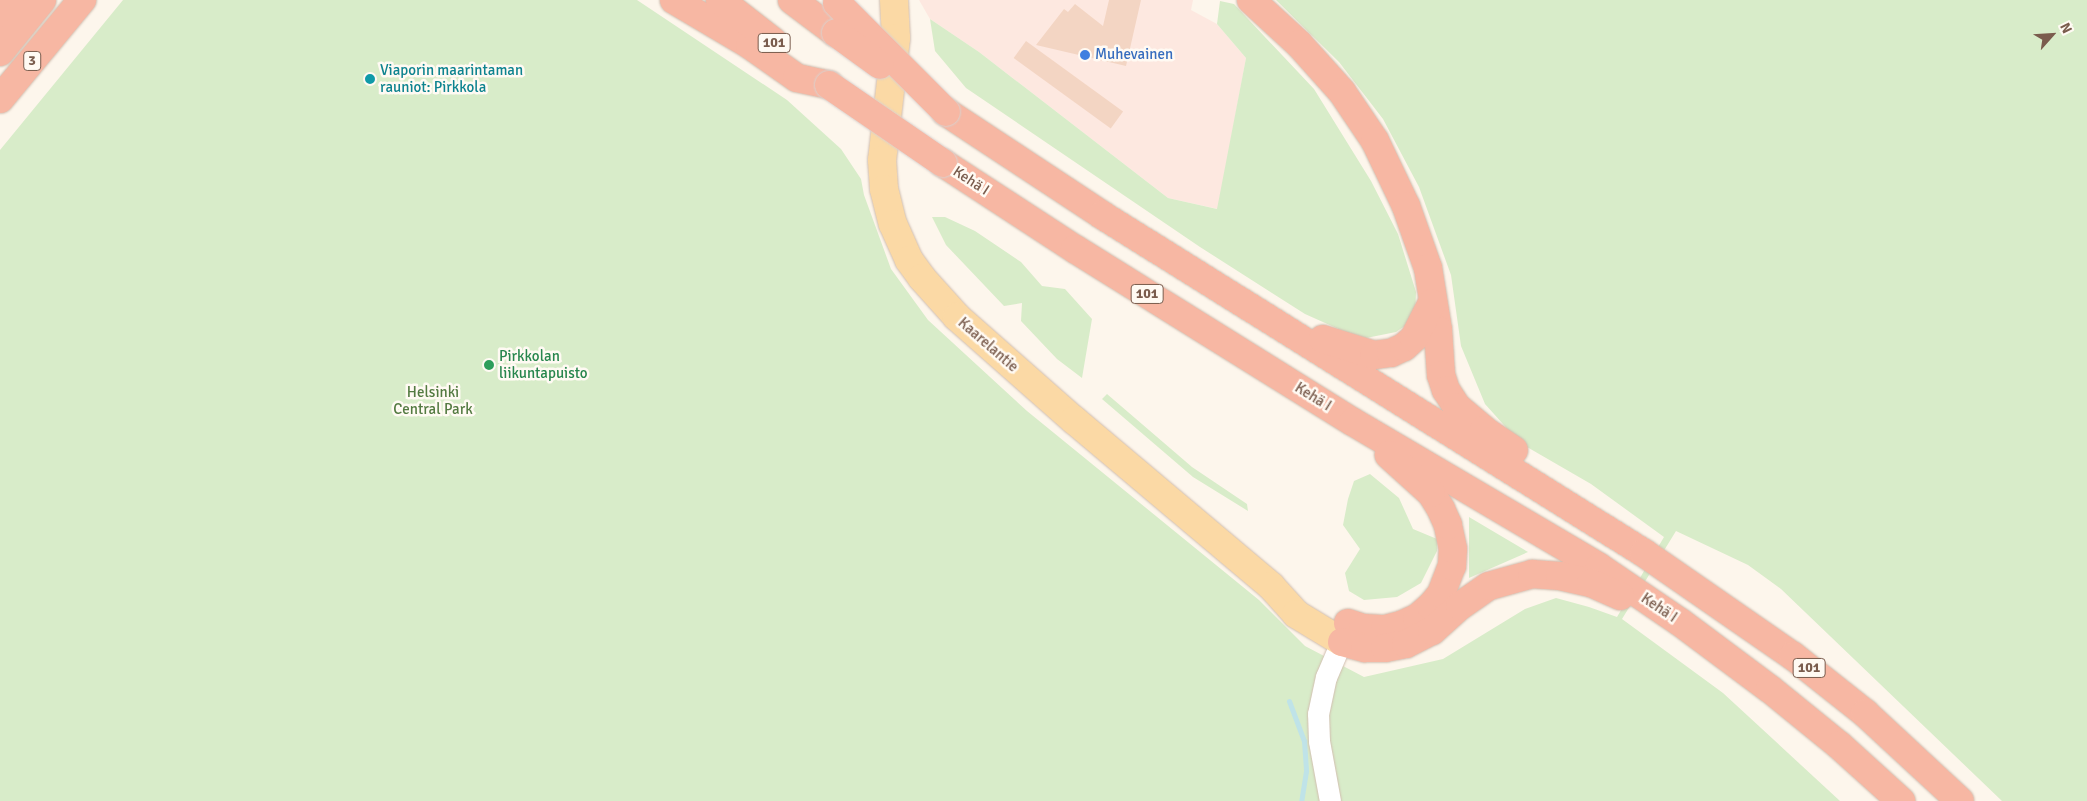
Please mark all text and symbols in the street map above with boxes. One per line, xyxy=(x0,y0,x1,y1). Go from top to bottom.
north arrow xyxy=(2027,10,2077,60)
text: N xyxy=(2056,20,2076,36)
road number: 101 xyxy=(756,32,792,54)
place label: Muhevainen xyxy=(1095,46,1173,64)
road number: 3 xyxy=(22,49,42,72)
marker: Muhevainen xyxy=(1079,49,1091,61)
place label: Viaporin maarintaman rauniot: Pirkkola xyxy=(380,61,523,96)
marker: Viaporin maarintaman rauniot: Pirkkola xyxy=(364,73,376,85)
street label: Kehä I xyxy=(949,163,993,199)
road number: 101 xyxy=(1130,282,1164,306)
street label: Kaarelantie xyxy=(954,314,1022,376)
place label: Pirkkolan liikuntapuisto xyxy=(499,347,588,382)
marker: Pirkkolan liikuntapuisto xyxy=(483,359,495,371)
street label: Kehä I xyxy=(1291,379,1335,415)
park label: Helsinki Central Park xyxy=(393,383,473,418)
street label: Kehä I xyxy=(1638,589,1680,627)
road number: 101 xyxy=(1792,656,1826,680)

